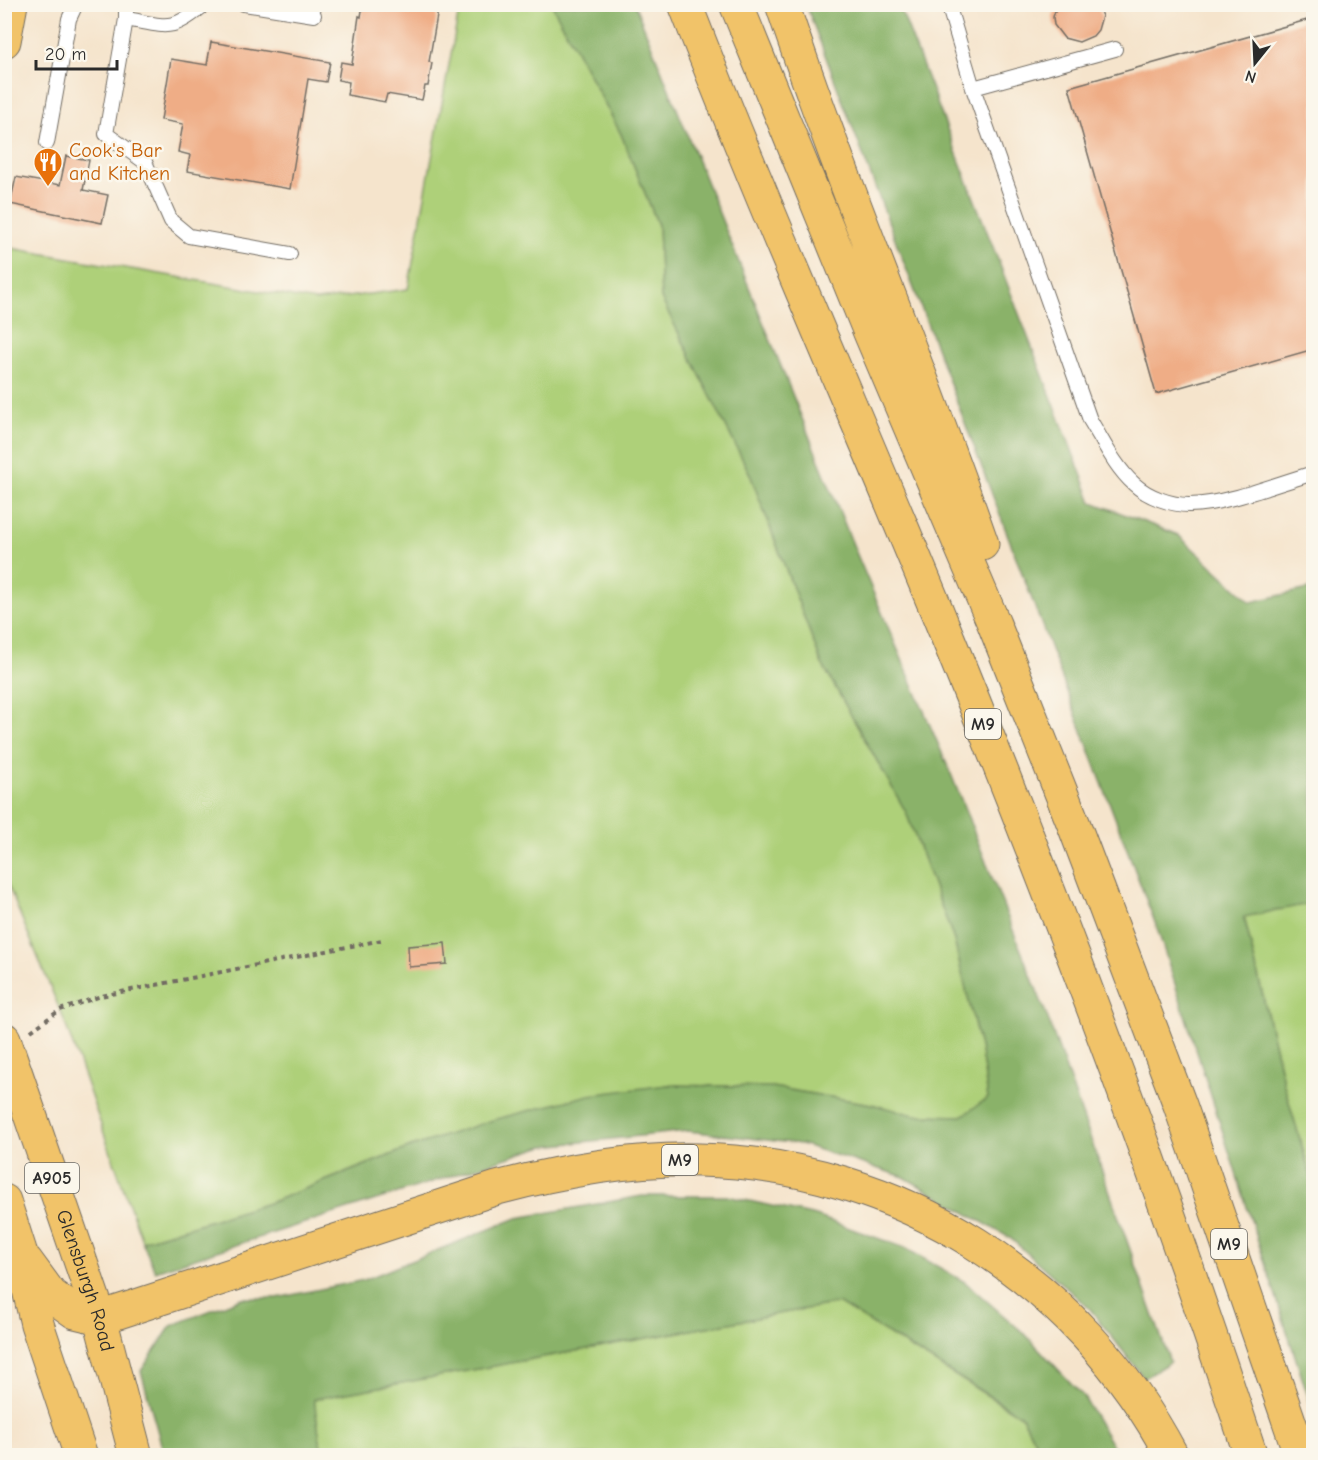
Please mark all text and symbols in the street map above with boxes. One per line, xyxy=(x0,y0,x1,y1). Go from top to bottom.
scale bar xyxy=(36,33,117,71)
north arrow xyxy=(1225,33,1285,93)
text: 20 m xyxy=(45,44,86,65)
text: N xyxy=(1243,66,1258,86)
place label: Cook's Bar and Kitchen xyxy=(69,139,170,185)
restaurant icon: Cook's Bar and Kitchen xyxy=(32,146,64,188)
road number: M9 xyxy=(965,709,1001,739)
road number: M9 xyxy=(662,1145,698,1175)
road number: A905 xyxy=(25,1163,79,1193)
street label: Glensburgh Road xyxy=(52,1207,119,1354)
road number: M9 xyxy=(1211,1229,1247,1259)

